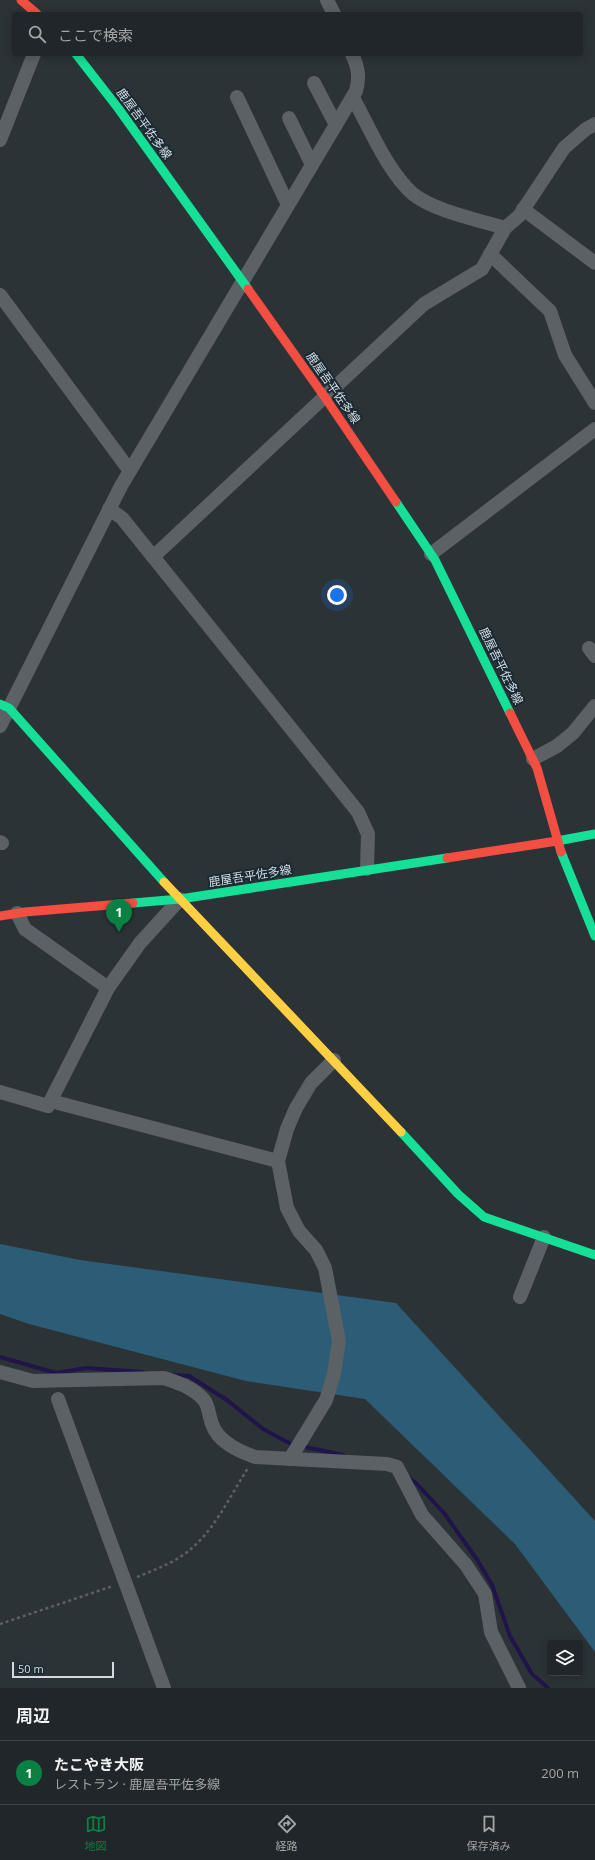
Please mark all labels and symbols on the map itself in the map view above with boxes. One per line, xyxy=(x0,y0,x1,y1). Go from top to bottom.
street label: 鹿屋吾平佐多線 xyxy=(113,85,176,163)
street label: 鹿屋吾平佐多線 xyxy=(302,348,364,427)
your location xyxy=(327,585,347,605)
street label: 鹿屋吾平佐多線 xyxy=(475,624,528,707)
street label: 鹿屋吾平佐多線 xyxy=(207,861,293,890)
pin: 1 xyxy=(106,899,132,932)
scale bar xyxy=(12,1660,114,1679)

